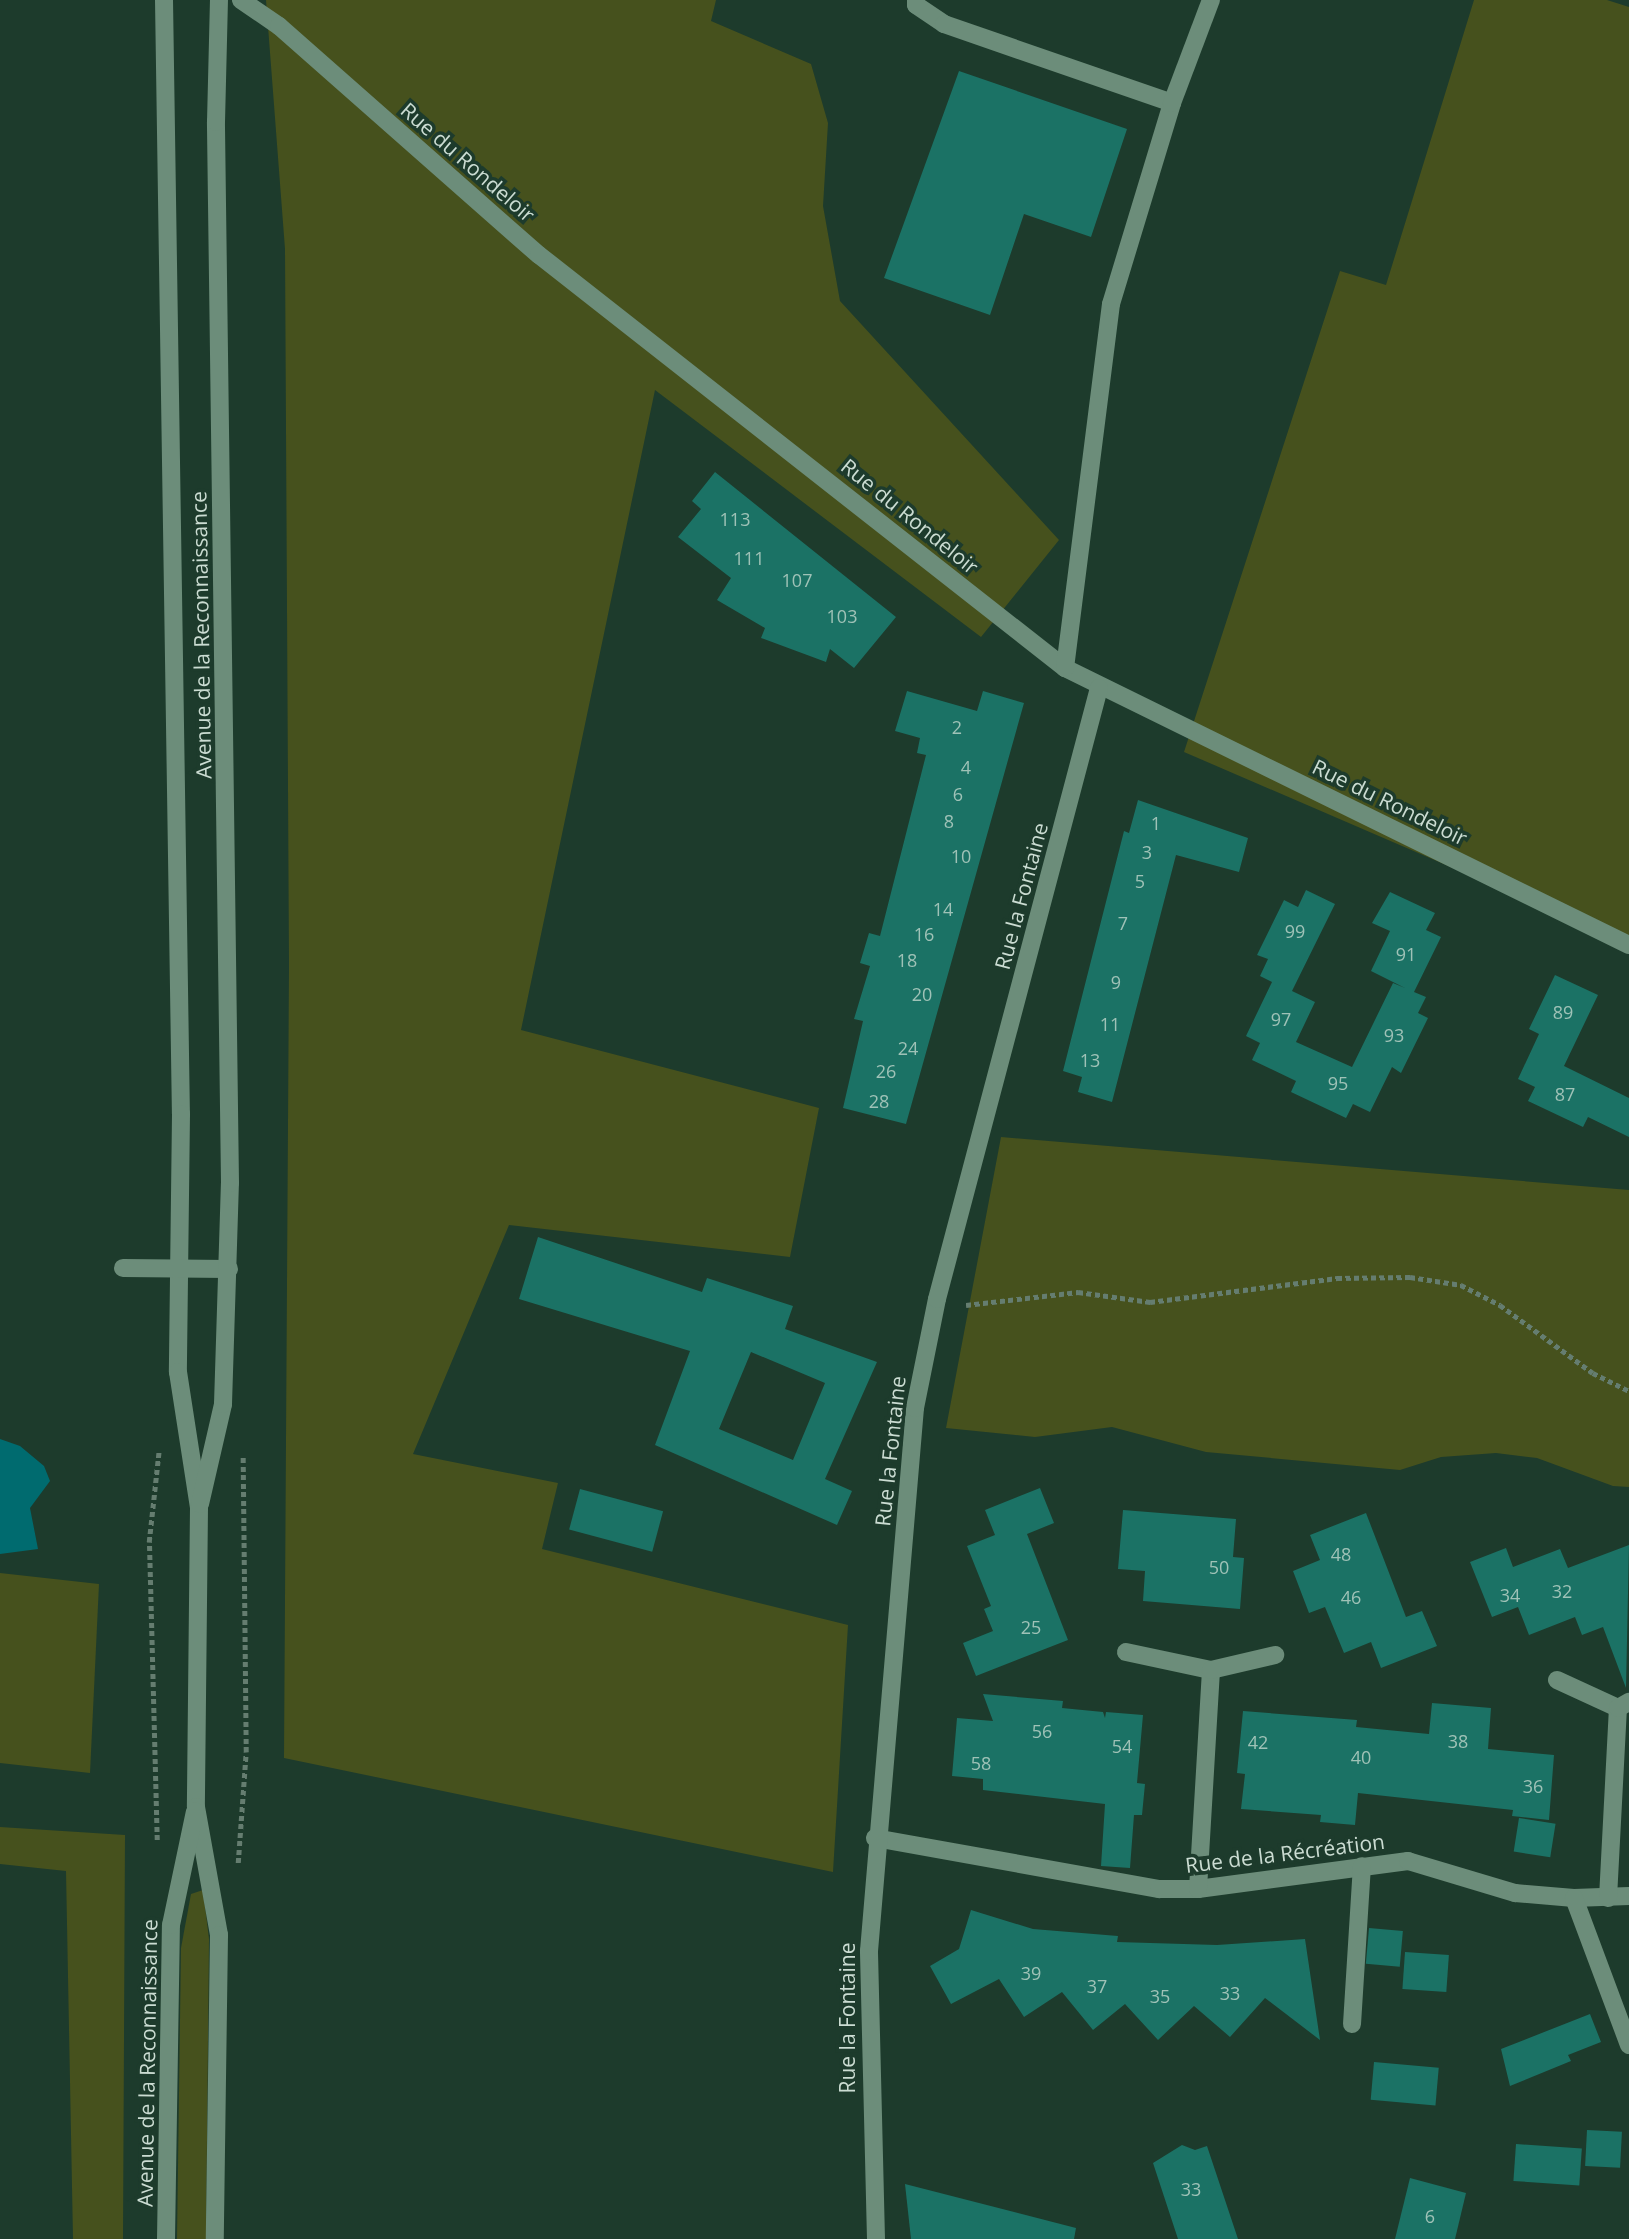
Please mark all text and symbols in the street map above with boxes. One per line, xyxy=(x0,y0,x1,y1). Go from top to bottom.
street label: Rue du Rondeloir xyxy=(396,97,540,227)
street label: Rue du Rondeloir xyxy=(836,453,984,579)
street label: Avenue de la Reconnaissance xyxy=(186,491,216,779)
house number: 113 xyxy=(720,508,750,530)
house number: 111 xyxy=(734,547,764,569)
house number: 107 xyxy=(782,569,812,591)
house number: 103 xyxy=(827,605,857,627)
house number: 2 xyxy=(952,716,962,738)
street label: Rue du Rondeloir xyxy=(1308,754,1472,850)
house number: 4 xyxy=(961,756,971,778)
house number: 6 xyxy=(953,783,963,805)
house number: 8 xyxy=(944,810,954,832)
house number: 1 xyxy=(1151,812,1161,834)
street label: Rue la Fontaine xyxy=(989,820,1053,972)
house number: 3 xyxy=(1142,841,1152,863)
house number: 10 xyxy=(951,845,971,867)
house number: 5 xyxy=(1135,870,1145,892)
house number: 14 xyxy=(933,898,953,920)
house number: 7 xyxy=(1118,912,1128,934)
house number: 99 xyxy=(1285,920,1305,942)
house number: 16 xyxy=(914,923,934,945)
house number: 91 xyxy=(1396,943,1416,965)
house number: 18 xyxy=(897,949,917,971)
house number: 9 xyxy=(1111,971,1121,993)
house number: 20 xyxy=(912,983,932,1005)
house number: 89 xyxy=(1553,1001,1573,1023)
house number: 97 xyxy=(1271,1008,1291,1030)
house number: 11 xyxy=(1100,1013,1120,1035)
house number: 93 xyxy=(1384,1024,1404,1046)
house number: 24 xyxy=(898,1037,918,1059)
house number: 13 xyxy=(1080,1049,1100,1071)
house number: 26 xyxy=(876,1060,896,1082)
house number: 95 xyxy=(1328,1072,1348,1094)
house number: 87 xyxy=(1555,1083,1575,1105)
house number: 28 xyxy=(869,1090,889,1112)
street label: Rue la Fontaine xyxy=(870,1375,910,1527)
house number: 48 xyxy=(1331,1543,1351,1565)
house number: 50 xyxy=(1209,1556,1229,1578)
house number: 32 xyxy=(1552,1580,1572,1602)
house number: 34 xyxy=(1500,1584,1520,1606)
house number: 46 xyxy=(1341,1586,1361,1608)
house number: 25 xyxy=(1021,1616,1041,1638)
house number: 56 xyxy=(1032,1720,1052,1742)
house number: 38 xyxy=(1448,1730,1468,1752)
house number: 42 xyxy=(1248,1731,1268,1753)
house number: 54 xyxy=(1112,1735,1132,1757)
house number: 40 xyxy=(1351,1746,1371,1768)
house number: 58 xyxy=(971,1752,991,1774)
house number: 36 xyxy=(1523,1775,1543,1797)
street label: Rue de la Récréation xyxy=(1184,1828,1386,1878)
street label: Avenue de la Reconnaissance xyxy=(132,1919,162,2207)
street label: Rue la Fontaine xyxy=(834,1943,860,2093)
house number: 39 xyxy=(1021,1962,1041,1984)
house number: 37 xyxy=(1087,1975,1107,1997)
house number: 33 xyxy=(1220,1982,1240,2004)
house number: 35 xyxy=(1150,1985,1170,2007)
house number: 33 xyxy=(1181,2178,1201,2200)
house number: 6 xyxy=(1425,2205,1435,2227)

